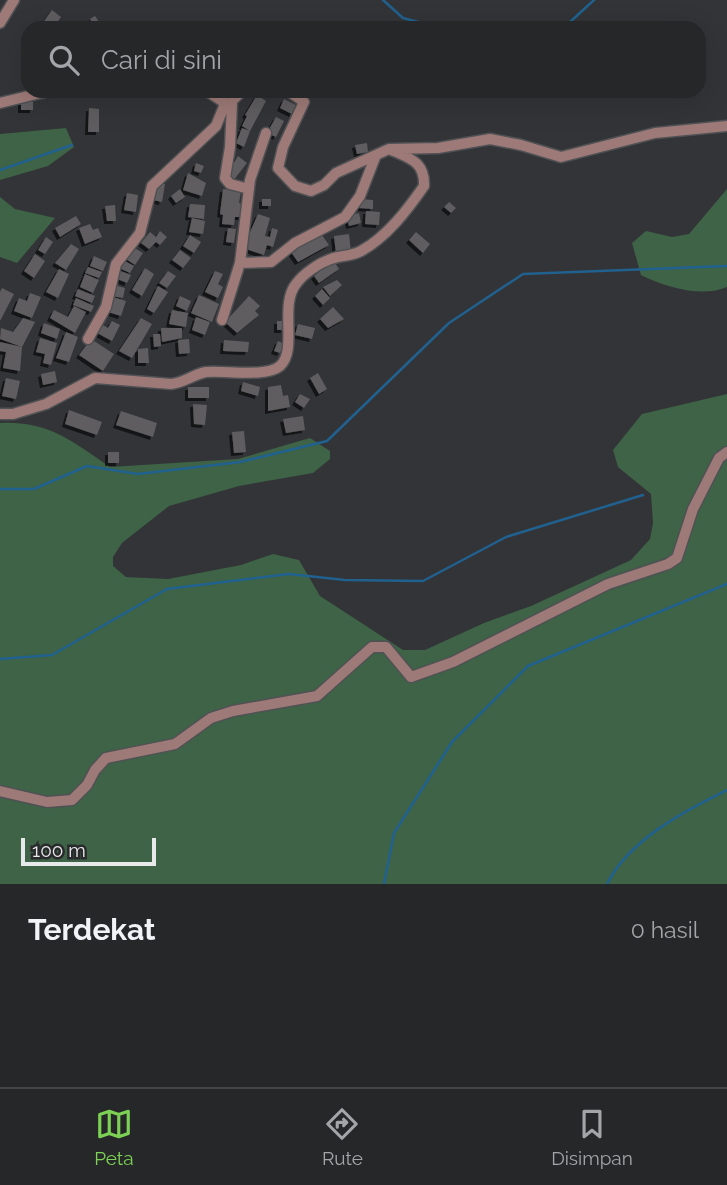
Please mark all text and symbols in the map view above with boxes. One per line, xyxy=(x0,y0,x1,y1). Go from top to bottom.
search box xyxy=(21,21,706,98)
icon: search xyxy=(45,41,83,79)
text: Cari di sini xyxy=(101,45,222,75)
scale bar xyxy=(21,835,156,867)
text: 100 m xyxy=(32,839,86,861)
text: Terdekat xyxy=(28,912,156,947)
text: 0 hasil xyxy=(631,916,699,943)
tab: Peta xyxy=(94,1105,134,1169)
tab: Rute xyxy=(322,1105,363,1169)
tab: Disimpan xyxy=(551,1105,633,1169)

